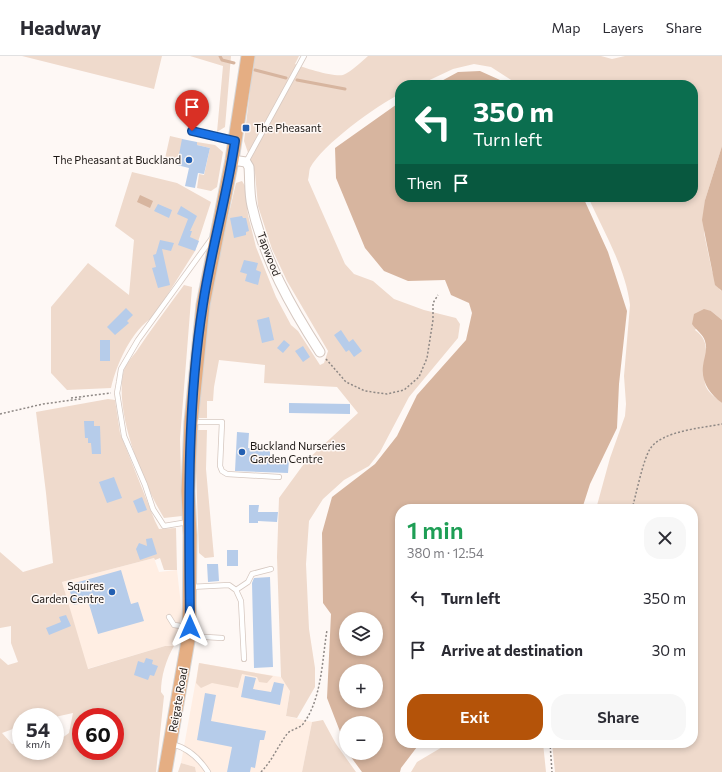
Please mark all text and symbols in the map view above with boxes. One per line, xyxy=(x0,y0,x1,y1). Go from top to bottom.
text: Headway xyxy=(20,16,101,39)
text: Map xyxy=(552,19,580,36)
text: Layers xyxy=(602,19,644,36)
text: Share xyxy=(666,19,702,36)
pin xyxy=(175,90,209,131)
text: 350 m xyxy=(473,94,554,128)
icon: arrive xyxy=(181,96,203,118)
icon: left xyxy=(407,96,459,148)
place label: The Pheasant xyxy=(254,121,322,134)
marker: The Pheasant xyxy=(241,123,251,133)
text: Turn left xyxy=(473,128,542,150)
place label: The Pheasant at Buckland xyxy=(53,153,181,166)
marker: The Pheasant at Buckland xyxy=(184,155,194,165)
icon: arrive xyxy=(450,172,472,194)
text: Then xyxy=(407,174,442,192)
street label: Tapwood xyxy=(255,230,284,278)
place label: Buckland Nurseries Garden Centre xyxy=(250,439,345,465)
marker: Buckland Nurseries Garden Centre xyxy=(237,447,247,457)
text: 1 min xyxy=(407,515,464,544)
button: close xyxy=(644,517,686,559)
text: 380 m · 12:54 xyxy=(407,545,484,561)
place label: Squires Garden Centre xyxy=(31,579,104,605)
marker: Squires Garden Centre xyxy=(107,587,117,597)
icon: left xyxy=(407,587,429,609)
text: Turn left xyxy=(441,589,500,607)
text: 350 m xyxy=(643,589,686,607)
position arrow xyxy=(169,606,211,648)
map controls xyxy=(339,612,383,760)
button: layers xyxy=(339,612,383,656)
icon: arrive xyxy=(407,639,429,661)
text: Arrive at destination xyxy=(441,641,583,659)
text: 30 m xyxy=(652,641,686,659)
button: + xyxy=(339,664,383,708)
street label: Reigate Road xyxy=(165,667,190,733)
button: Exit xyxy=(407,694,543,740)
button: Share xyxy=(551,694,686,740)
speed limit sign: 60 xyxy=(72,708,124,760)
button: − xyxy=(339,716,383,760)
text: 54 xyxy=(26,717,50,741)
text: km/h xyxy=(26,738,50,750)

